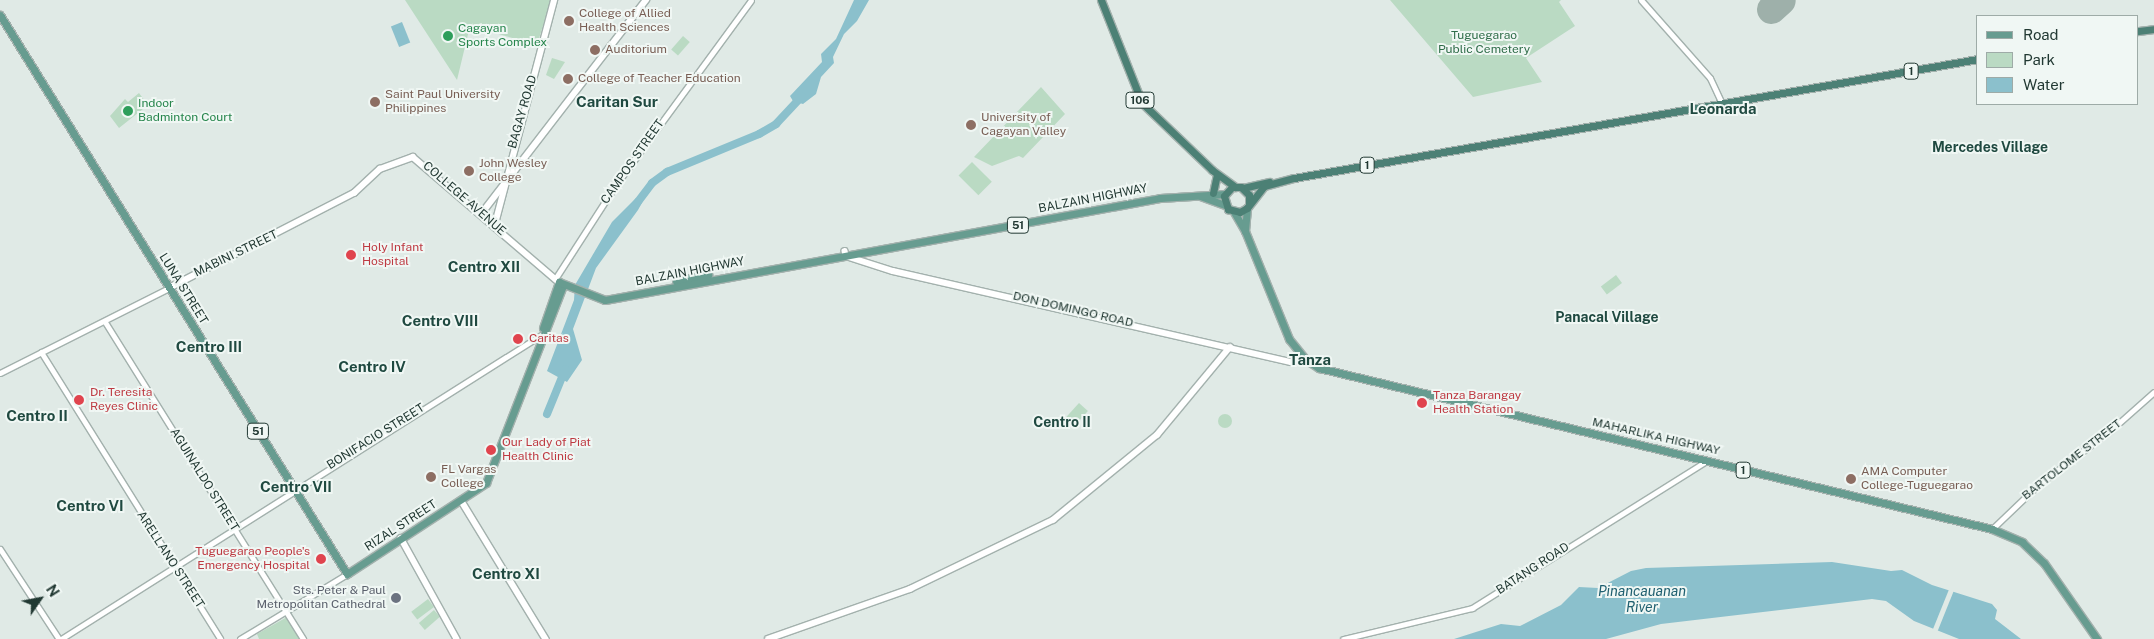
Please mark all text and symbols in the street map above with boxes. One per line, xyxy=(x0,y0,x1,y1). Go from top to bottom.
place label: College of Allied Health Sciences xyxy=(579,7,671,35)
marker: College of Allied Health Sciences xyxy=(563,15,575,27)
legend xyxy=(1976,15,2139,105)
place label: Cagayan Sports Complex xyxy=(458,22,547,50)
text: Road xyxy=(2023,26,2059,43)
park label: Tuguegarao Public Cemetery xyxy=(1438,29,1530,57)
marker: Cagayan Sports Complex xyxy=(442,30,454,42)
place label: Auditorium xyxy=(605,43,667,57)
marker: Auditorium xyxy=(589,44,601,56)
text: Park xyxy=(2023,51,2055,68)
road number: 1 xyxy=(1904,62,1918,80)
place label: College of Teacher Education xyxy=(578,72,741,86)
marker: College of Teacher Education xyxy=(562,73,574,85)
street label: BAGAY ROAD xyxy=(506,74,540,150)
text: Water xyxy=(2023,76,2065,93)
place label: Saint Paul University Philippines xyxy=(385,88,501,116)
road number: 106 xyxy=(1125,92,1155,108)
district label: Caritan Sur xyxy=(576,93,658,111)
marker: Saint Paul University Philippines xyxy=(369,96,381,108)
place label: Indoor Badminton Court xyxy=(138,97,232,125)
district label: Leonarda xyxy=(1690,100,1756,118)
marker: Indoor Badminton Court xyxy=(122,105,134,117)
place label: University of Cagayan Valley xyxy=(981,111,1066,139)
street label: CAMPOS STREET xyxy=(598,117,668,207)
marker: University of Cagayan Valley xyxy=(965,119,977,131)
district label: Mercedes Village xyxy=(1932,139,2048,155)
road number: 1 xyxy=(1360,156,1374,174)
place label: John Wesley College xyxy=(479,157,547,185)
street label: COLLEGE AVENUE xyxy=(420,159,508,239)
marker: John Wesley College xyxy=(463,165,475,177)
street label: BALZAIN HIGHWAY xyxy=(1037,181,1149,217)
road number: 51 xyxy=(1007,216,1029,234)
street label: MABINI STREET xyxy=(192,227,280,281)
place label: Holy Infant Hospital xyxy=(362,241,424,269)
marker: Holy Infant Hospital xyxy=(344,248,358,262)
street label: LUNA STREET xyxy=(155,251,211,327)
street label: BALZAIN HIGHWAY xyxy=(634,254,746,290)
district label: Centro XII xyxy=(448,258,520,276)
street label: DON DOMINGO ROAD xyxy=(1011,289,1135,331)
district label: Panacal Village xyxy=(1555,309,1659,325)
district label: Centro VIII xyxy=(402,312,478,330)
marker: Caritas xyxy=(511,332,525,346)
place label: Caritas xyxy=(529,332,569,346)
district label: Centro III xyxy=(176,338,242,356)
district label: Tanza xyxy=(1289,351,1331,369)
district label: Centro IV xyxy=(338,358,406,376)
place label: Dr. Teresita Reyes Clinic xyxy=(90,386,158,414)
place label: Tanza Barangay Health Station xyxy=(1433,389,1521,417)
marker: Dr. Teresita Reyes Clinic xyxy=(72,393,86,407)
marker: Tanza Barangay Health Station xyxy=(1415,396,1429,410)
street label: BONIFACIO STREET xyxy=(324,401,428,473)
district label: Centro II xyxy=(6,407,68,425)
district label: Centro II xyxy=(1033,414,1091,430)
street label: MAHARLIKA HIGHWAY xyxy=(1591,415,1721,459)
street label: BARTOLOME STREET xyxy=(2019,417,2125,503)
road number: 51 xyxy=(247,422,269,440)
street label: AGUINALDO STREET xyxy=(166,426,242,534)
place label: Our Lady of Piat Health Clinic xyxy=(502,436,591,464)
marker: Our Lady of Piat Health Clinic xyxy=(484,443,498,457)
road number: 1 xyxy=(1736,462,1750,478)
place label: FL Vargas College xyxy=(441,463,497,491)
place label: AMA Computer College-Tuguegarao xyxy=(1861,465,1973,493)
marker: FL Vargas College xyxy=(425,471,437,483)
marker: AMA Computer College-Tuguegarao xyxy=(1845,473,1857,485)
district label: Centro VII xyxy=(260,478,332,496)
district label: Centro VI xyxy=(56,497,124,515)
street label: RIZAL STREET xyxy=(362,497,440,555)
street label: ARELLANO STREET xyxy=(133,509,207,611)
street label: BATANG ROAD xyxy=(1494,540,1572,598)
place label: Tuguegarao People's Emergency Hospital xyxy=(195,545,310,573)
marker: Tuguegarao People's Emergency Hospital xyxy=(314,552,328,566)
district label: Centro XI xyxy=(472,565,540,583)
north arrow xyxy=(15,574,65,624)
text: N xyxy=(43,582,62,600)
water label: Pinancauanan River xyxy=(1598,583,1686,616)
place label: Sts. Peter & Paul Metropolitan Cathedral xyxy=(256,584,386,612)
marker: Sts. Peter & Paul Metropolitan Cathedral xyxy=(390,592,402,604)

